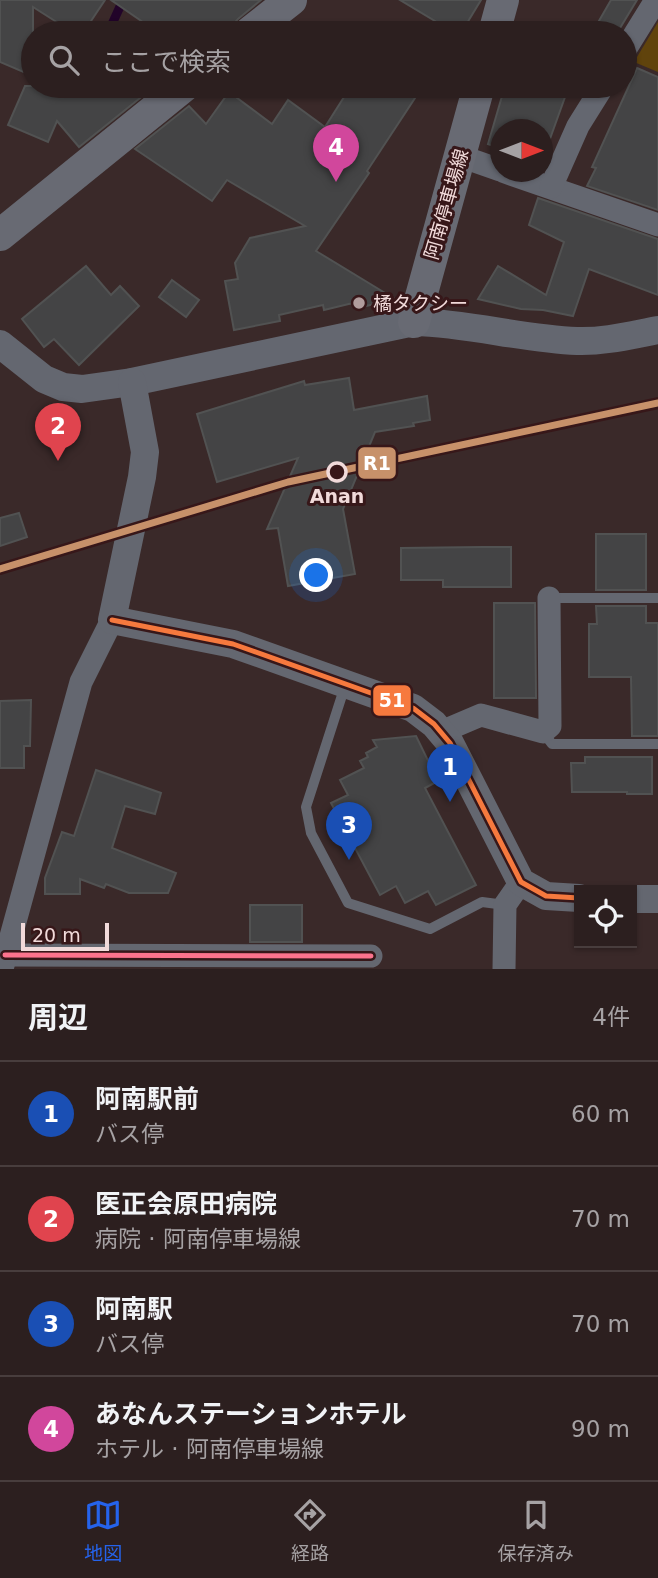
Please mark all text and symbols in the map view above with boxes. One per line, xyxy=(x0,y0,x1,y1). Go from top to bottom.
search box xyxy=(21,21,637,98)
icon: search xyxy=(45,41,83,79)
text: ここで検索 xyxy=(101,47,231,77)
north arrow xyxy=(490,119,553,182)
pin: 4 xyxy=(313,124,359,182)
street label: 阿南停車場線 xyxy=(420,146,472,262)
place label: 橘タクシー xyxy=(373,292,468,314)
marker: 橘タクシー xyxy=(351,295,367,311)
pin: 2 xyxy=(35,403,81,461)
line badge: R1 xyxy=(357,446,397,480)
text: R1 xyxy=(363,452,391,474)
marker: Anan xyxy=(327,462,347,482)
place label: Anan xyxy=(310,485,364,507)
your location xyxy=(299,558,333,592)
line badge: 51 xyxy=(372,684,412,717)
text: 51 xyxy=(379,689,405,711)
pin: 1 xyxy=(427,744,473,802)
pin: 3 xyxy=(326,802,372,860)
map controls xyxy=(574,885,637,948)
button: locate xyxy=(574,885,637,948)
scale bar xyxy=(21,920,108,952)
text: 20 m xyxy=(32,924,81,946)
text: 周辺 xyxy=(28,1000,88,1035)
text: 4件 xyxy=(592,1004,630,1030)
text: 阿南駅前 xyxy=(95,1084,199,1114)
text: 1 xyxy=(43,1101,59,1127)
text: 60 m xyxy=(571,1101,630,1127)
text: バス停 xyxy=(95,1121,164,1147)
text: 医正会原田病院 xyxy=(95,1189,277,1219)
text: 2 xyxy=(43,1206,59,1232)
text: 70 m xyxy=(571,1206,630,1232)
text: 病院 · 阿南停車場線 xyxy=(95,1226,301,1252)
text: 阿南駅 xyxy=(95,1294,173,1324)
text: 3 xyxy=(43,1311,59,1337)
text: 70 m xyxy=(571,1311,630,1337)
text: バス停 xyxy=(95,1331,164,1357)
text: あなんステーションホテル xyxy=(95,1399,406,1429)
text: 4 xyxy=(43,1416,59,1442)
text: 90 m xyxy=(571,1416,630,1442)
text: ホテル · 阿南停車場線 xyxy=(95,1436,324,1462)
tab: 地図 xyxy=(84,1496,122,1565)
tab: 経路 xyxy=(291,1496,329,1565)
tab: 保存済み xyxy=(498,1496,574,1565)

